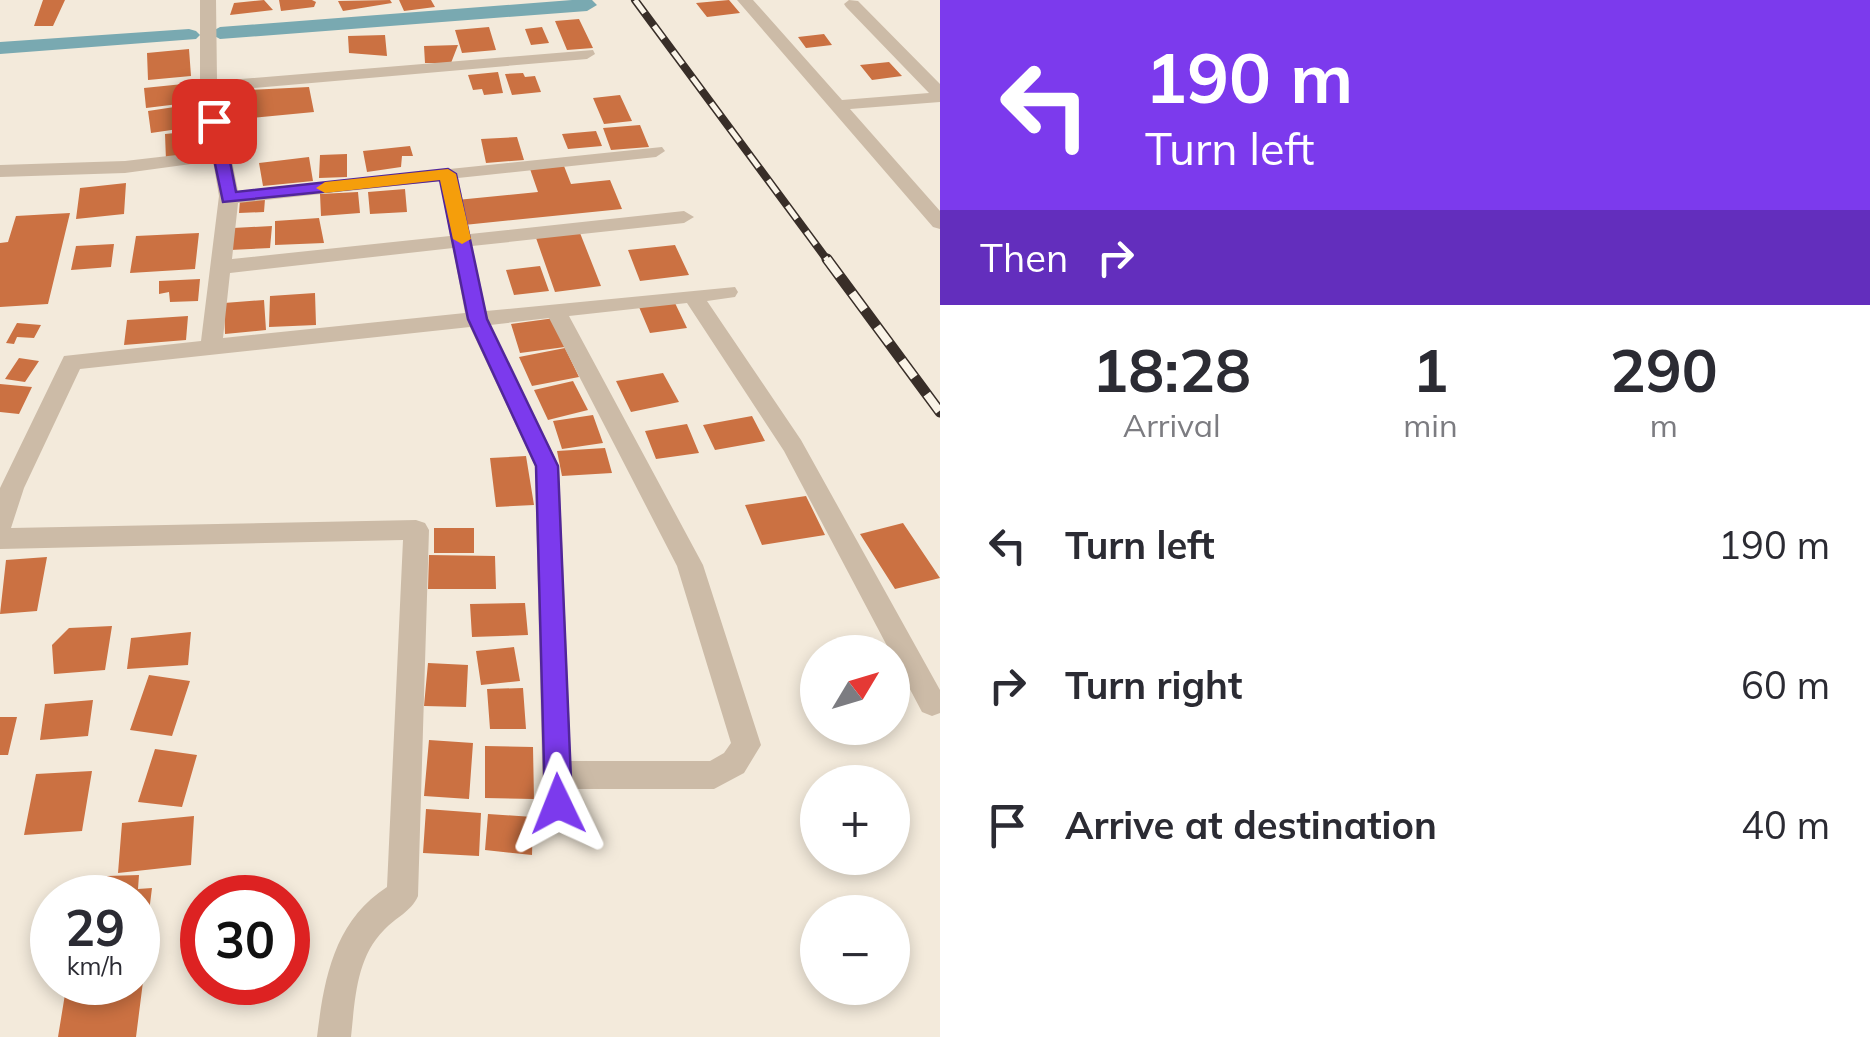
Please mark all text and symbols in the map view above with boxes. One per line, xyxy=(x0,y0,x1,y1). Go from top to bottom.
text: 190 m xyxy=(1145,33,1353,121)
icon: left xyxy=(980,40,1110,170)
pin xyxy=(172,79,257,164)
icon: arrive xyxy=(187,94,242,149)
text: Turn left xyxy=(1145,120,1314,176)
icon: right xyxy=(1088,230,1143,285)
text: Then xyxy=(980,234,1068,282)
text: 18:28 xyxy=(1092,332,1251,407)
text: 1 xyxy=(1412,332,1448,407)
text: 290 xyxy=(1610,332,1718,407)
text: Arrival xyxy=(1123,405,1221,445)
text: min xyxy=(1403,405,1458,445)
text: m xyxy=(1650,405,1678,445)
icon: left xyxy=(980,518,1035,573)
text: Turn left xyxy=(1065,521,1215,569)
text: 190 m xyxy=(1718,521,1830,569)
north arrow xyxy=(800,635,910,745)
map controls xyxy=(800,635,910,1005)
icon: right xyxy=(980,658,1035,713)
text: Turn right xyxy=(1065,661,1242,709)
text: 60 m xyxy=(1741,661,1830,709)
position arrow xyxy=(506,752,610,856)
button: + xyxy=(800,765,910,875)
icon: arrive xyxy=(980,798,1035,853)
text: Arrive at destination xyxy=(1065,801,1437,849)
text: 40 m xyxy=(1741,801,1830,849)
speed limit sign: 30 xyxy=(180,875,310,1005)
button: − xyxy=(800,895,910,1005)
text: 29 xyxy=(65,896,125,959)
text: km/h xyxy=(67,950,123,981)

